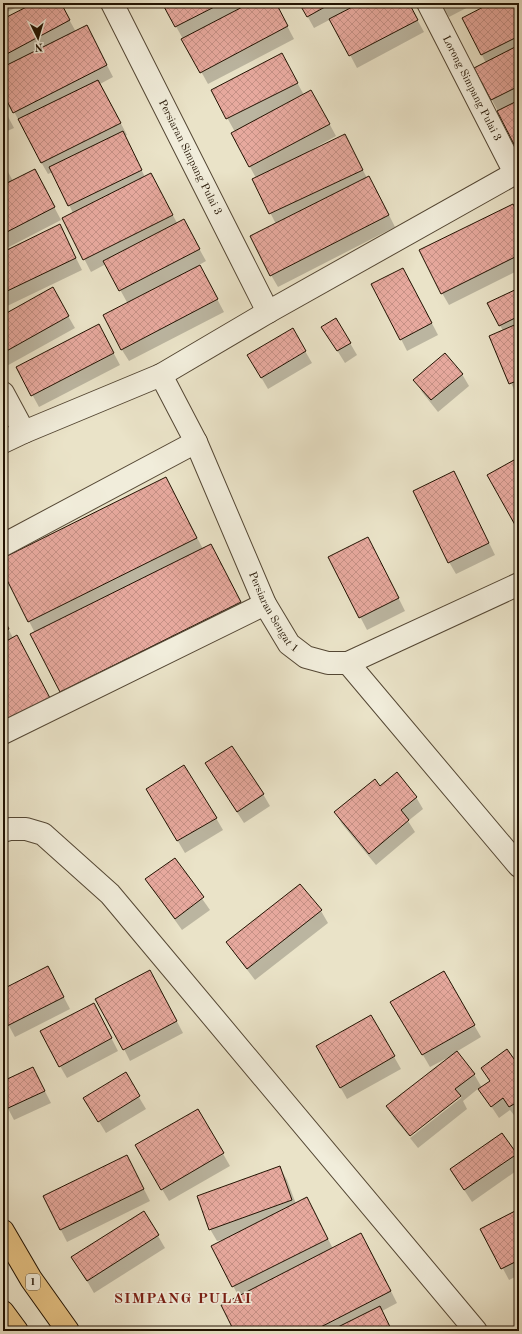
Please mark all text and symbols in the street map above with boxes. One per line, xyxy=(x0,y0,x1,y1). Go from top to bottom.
north arrow xyxy=(18,18,58,58)
street label: Lorong Simpang Pulai 3 xyxy=(440,34,503,143)
text: N xyxy=(33,41,43,52)
street label: Persiaran Simpang Pulai 3 xyxy=(156,98,224,217)
street label: Persiaran Sengat 1 xyxy=(246,570,301,655)
road number: 1 xyxy=(26,1274,40,1290)
district label: SIMPANG PULAI xyxy=(114,1292,252,1307)

